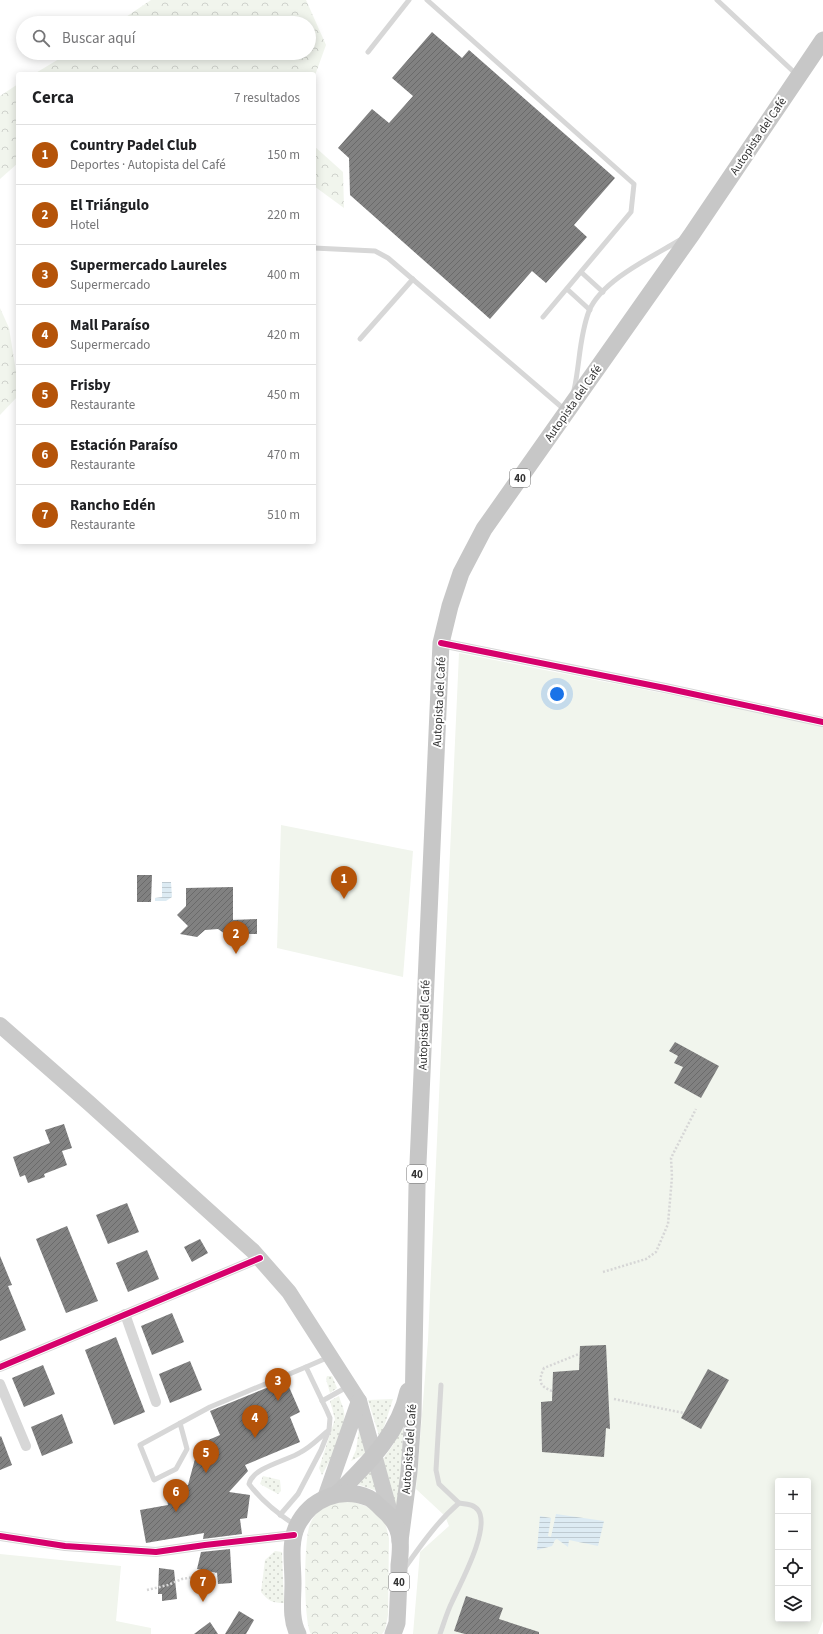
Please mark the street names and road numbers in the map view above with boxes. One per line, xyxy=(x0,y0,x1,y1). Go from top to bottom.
street label: Autopista del Café xyxy=(726,94,791,178)
street label: Autopista del Café xyxy=(541,361,606,445)
road number: 40 xyxy=(510,469,530,487)
street label: Autopista del Café xyxy=(429,656,450,748)
street label: Autopista del Café xyxy=(414,980,435,1070)
road number: 40 xyxy=(407,1165,427,1183)
street label: Autopista del Café xyxy=(398,1403,421,1495)
road number: 40 xyxy=(389,1573,409,1591)

